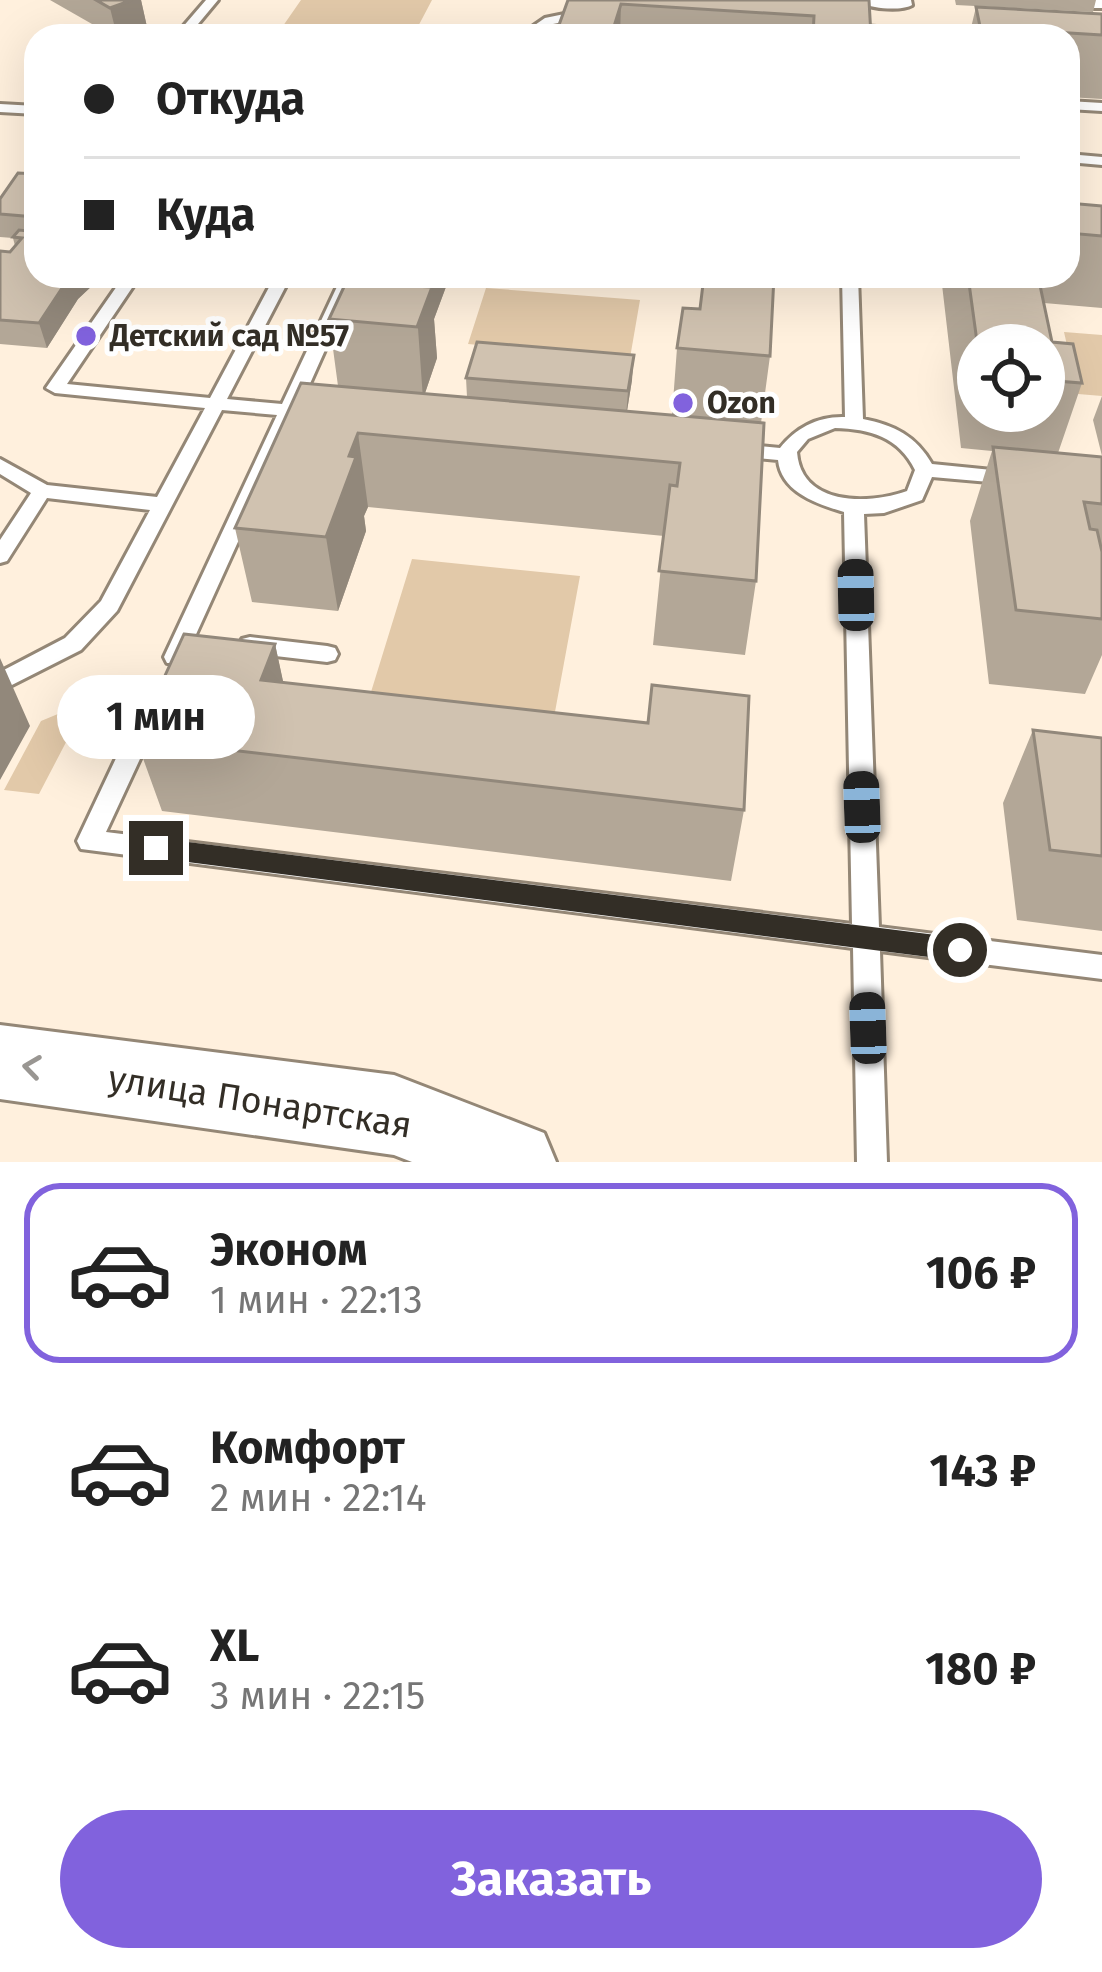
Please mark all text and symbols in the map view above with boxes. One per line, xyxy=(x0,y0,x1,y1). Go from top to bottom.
text: Откуда xyxy=(156,72,305,126)
text: Куда xyxy=(156,188,256,242)
place label: Детский сад №57 xyxy=(109,318,349,354)
marker: Детский сад №57 xyxy=(73,323,99,349)
map controls xyxy=(957,324,1065,432)
button: locate xyxy=(957,324,1065,432)
place label: Ozon xyxy=(707,385,776,421)
marker: Ozon xyxy=(670,390,696,416)
car xyxy=(837,559,875,631)
callout: 1 мин xyxy=(57,674,255,758)
text: 1 мин xyxy=(106,694,206,740)
car xyxy=(843,770,881,844)
route end xyxy=(129,821,183,875)
route start xyxy=(933,923,987,977)
car xyxy=(849,991,887,1065)
one-way arrow xyxy=(22,1054,42,1080)
street label: улица Понартская xyxy=(105,1056,415,1148)
icon: car xyxy=(66,1219,174,1327)
text: Эконом xyxy=(210,1223,368,1277)
text: 106 ₽ xyxy=(926,1246,1036,1300)
text: 1 мин · 22:13 xyxy=(210,1277,423,1323)
icon: car xyxy=(66,1417,174,1525)
text: Комфорт xyxy=(210,1421,405,1475)
text: 143 ₽ xyxy=(930,1444,1036,1498)
text: 2 мин · 22:14 xyxy=(210,1475,426,1521)
icon: car xyxy=(66,1615,174,1723)
text: XL xyxy=(210,1619,259,1673)
text: 180 ₽ xyxy=(925,1642,1036,1696)
text: 3 мин · 22:15 xyxy=(210,1673,425,1719)
button: Заказать xyxy=(60,1810,1042,1948)

